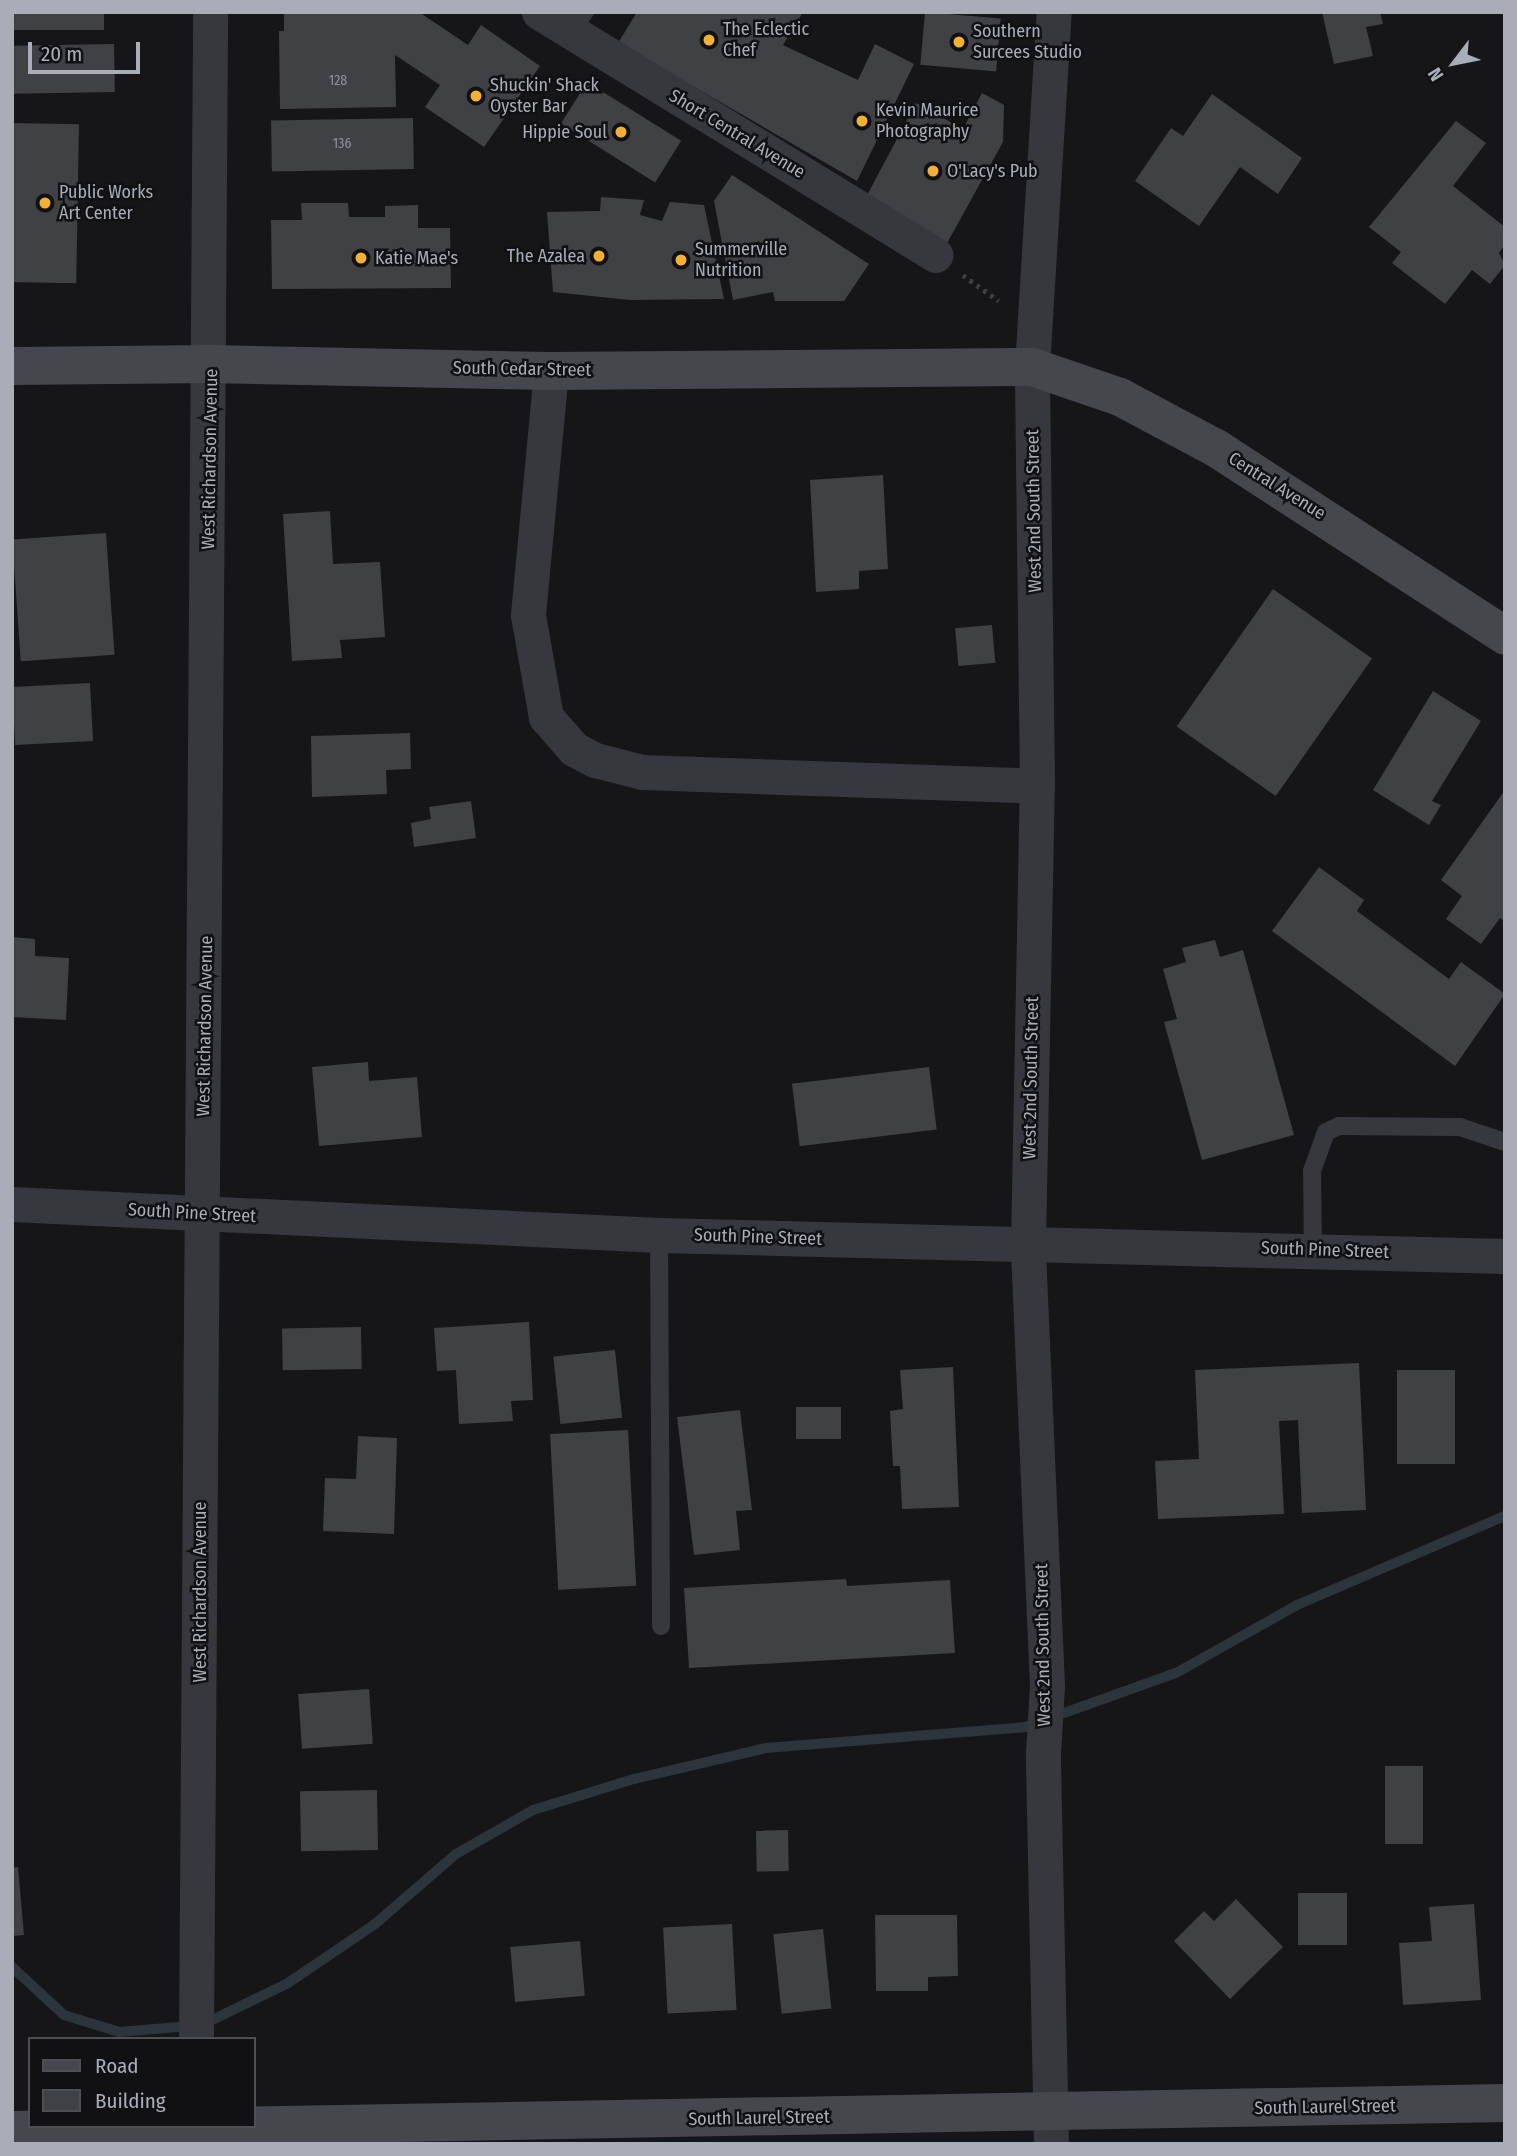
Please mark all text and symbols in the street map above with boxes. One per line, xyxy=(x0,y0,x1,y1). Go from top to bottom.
place label: The Eclectic Chef xyxy=(723,19,809,61)
place label: Southern Surcees Studio xyxy=(973,21,1082,64)
scale bar xyxy=(32,28,144,72)
north arrow xyxy=(1419,28,1489,98)
marker: The Eclectic Chef xyxy=(701,32,717,48)
marker: Southern Surcees Studio xyxy=(951,34,967,50)
text: 20 m xyxy=(41,41,82,67)
text: N xyxy=(1423,63,1449,85)
house number: 128 xyxy=(329,73,347,89)
place label: Shuckin' Shack Oyster Bar xyxy=(490,75,599,118)
street label: Short Central Avenue xyxy=(665,85,809,183)
marker: Shuckin' Shack Oyster Bar xyxy=(468,88,484,104)
place label: Kevin Maurice Photography xyxy=(876,100,978,142)
marker: Kevin Maurice Photography xyxy=(854,113,870,129)
place label: Hippie Soul xyxy=(522,121,607,143)
marker: Hippie Soul xyxy=(613,124,629,140)
house number: 136 xyxy=(333,136,351,152)
place label: O'Lacy's Pub xyxy=(947,160,1038,182)
marker: O'Lacy's Pub xyxy=(925,163,941,179)
place label: Public Works Art Center xyxy=(59,182,153,224)
marker: Public Works Art Center xyxy=(37,195,53,211)
place label: Summerville Nutrition xyxy=(695,239,787,282)
place label: The Azalea xyxy=(507,245,585,267)
place label: Katie Mae's xyxy=(375,247,458,269)
marker: The Azalea xyxy=(591,248,607,264)
marker: Katie Mae's xyxy=(353,250,369,266)
marker: Summerville Nutrition xyxy=(673,252,689,268)
street label: South Cedar Street xyxy=(453,357,591,381)
street label: West Richardson Avenue xyxy=(198,368,222,550)
street label: West 2nd South Street xyxy=(1022,429,1046,593)
street label: Central Avenue xyxy=(1224,448,1330,524)
street label: West Richardson Avenue xyxy=(193,935,217,1117)
street label: West 2nd South Street xyxy=(1019,996,1043,1160)
street label: South Pine Street xyxy=(127,1199,257,1227)
street label: South Pine Street xyxy=(694,1224,822,1250)
street label: South Pine Street xyxy=(1261,1237,1389,1263)
street label: West Richardson Avenue xyxy=(189,1502,211,1682)
street label: West 2nd South Street xyxy=(1031,1563,1055,1727)
legend xyxy=(28,2037,256,2128)
text: Road xyxy=(95,2053,139,2079)
text: Building xyxy=(95,2088,166,2114)
street label: South Laurel Street xyxy=(1254,2095,1396,2119)
street label: South Laurel Street xyxy=(688,2106,830,2130)

